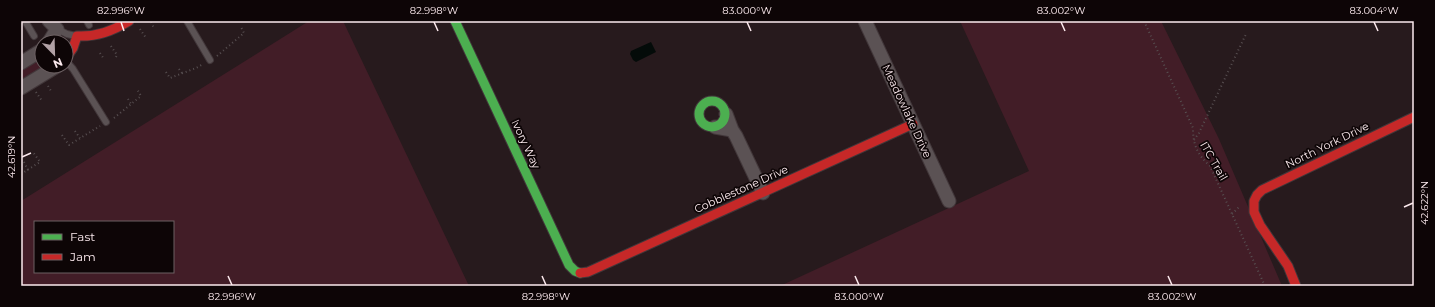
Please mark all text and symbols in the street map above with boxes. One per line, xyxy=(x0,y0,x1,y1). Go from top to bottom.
text: 82.996°W xyxy=(97,4,145,17)
text: 82.998°W xyxy=(410,4,458,17)
text: 83.000°W xyxy=(722,4,772,17)
text: 83.002°W xyxy=(1037,4,1085,17)
text: 83.004°W xyxy=(1349,4,1399,17)
north arrow xyxy=(34,34,74,74)
text: N xyxy=(51,55,65,71)
street label: Meadowlake Drive xyxy=(879,62,935,160)
street label: Ivory Way xyxy=(508,117,544,171)
street label: North York Drive xyxy=(1283,119,1371,171)
text: 42.619°N xyxy=(5,136,18,178)
street label: ITC Trail xyxy=(1197,139,1231,183)
street label: Cobblestone Drive xyxy=(692,162,790,216)
text: 42.622°N xyxy=(1418,181,1431,225)
legend xyxy=(34,221,174,273)
text: Fast xyxy=(70,229,95,244)
text: Jam xyxy=(69,249,96,264)
text: 82.996°W xyxy=(208,290,256,303)
text: 82.998°W xyxy=(522,290,570,303)
text: 83.000°W xyxy=(834,290,884,303)
text: 83.002°W xyxy=(1148,290,1196,303)

